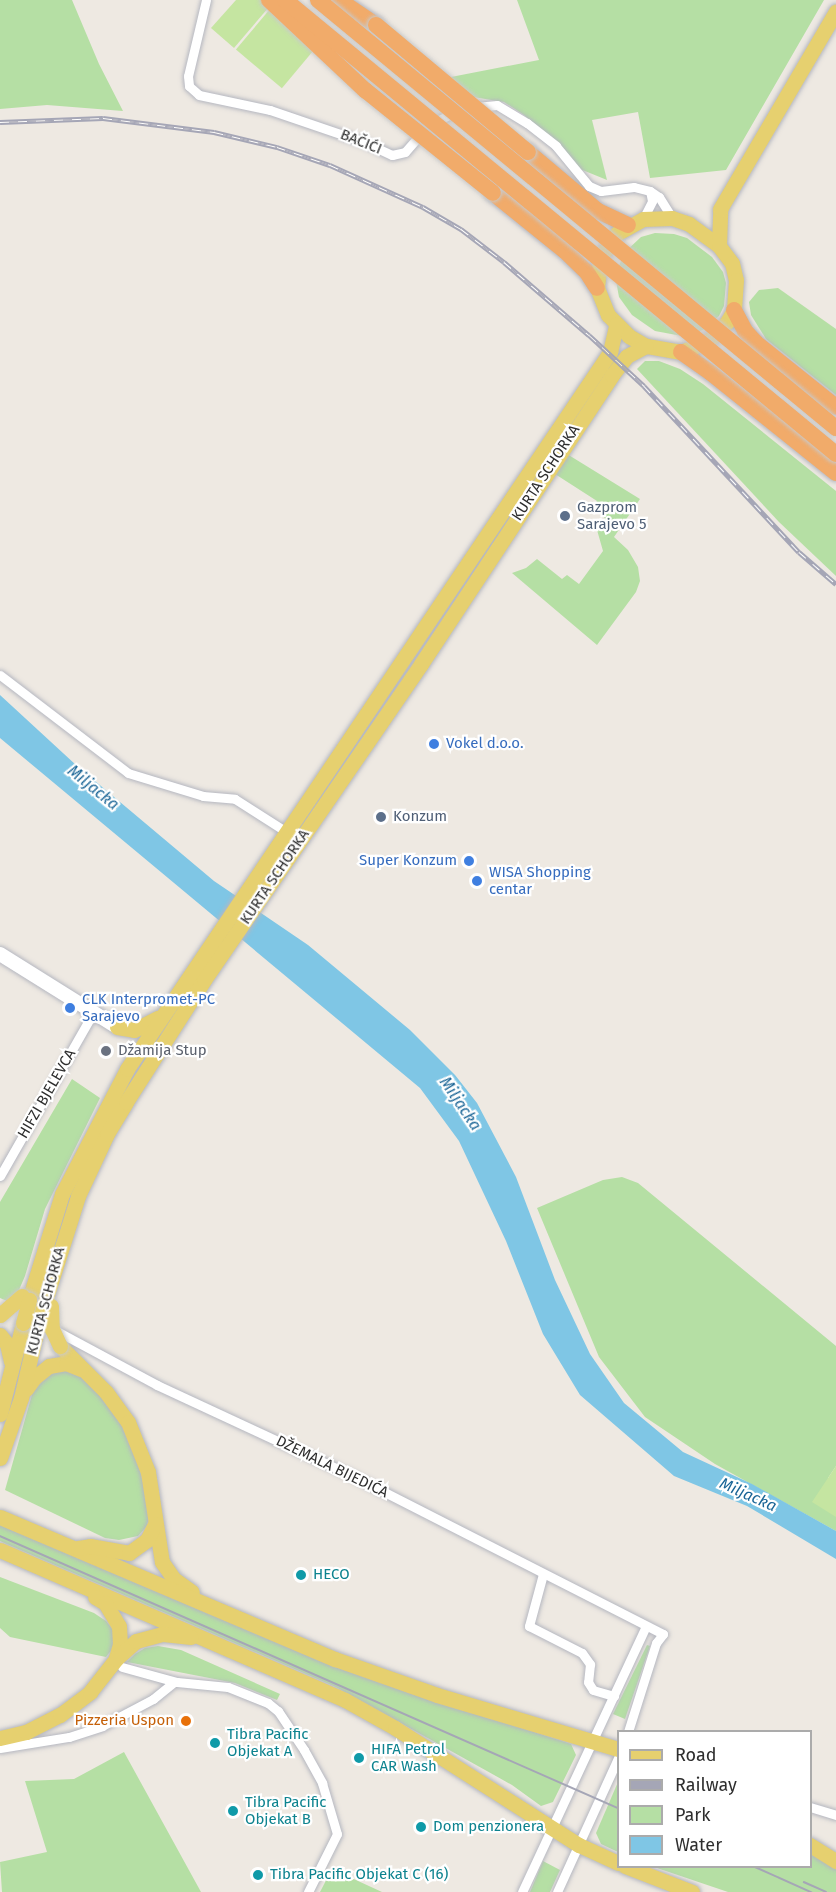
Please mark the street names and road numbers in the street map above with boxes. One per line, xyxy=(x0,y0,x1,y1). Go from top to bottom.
street label: BAČIĆI xyxy=(338,126,384,158)
street label: KURTA SCHORKA xyxy=(508,422,584,524)
street label: KURTA SCHORKA xyxy=(237,826,313,928)
street label: HIFZI BJELEVCA xyxy=(14,1046,80,1142)
street label: KURTA SCHORKA xyxy=(23,1245,69,1357)
street label: DŽEMALA BIJEDIĆA xyxy=(273,1432,391,1502)

